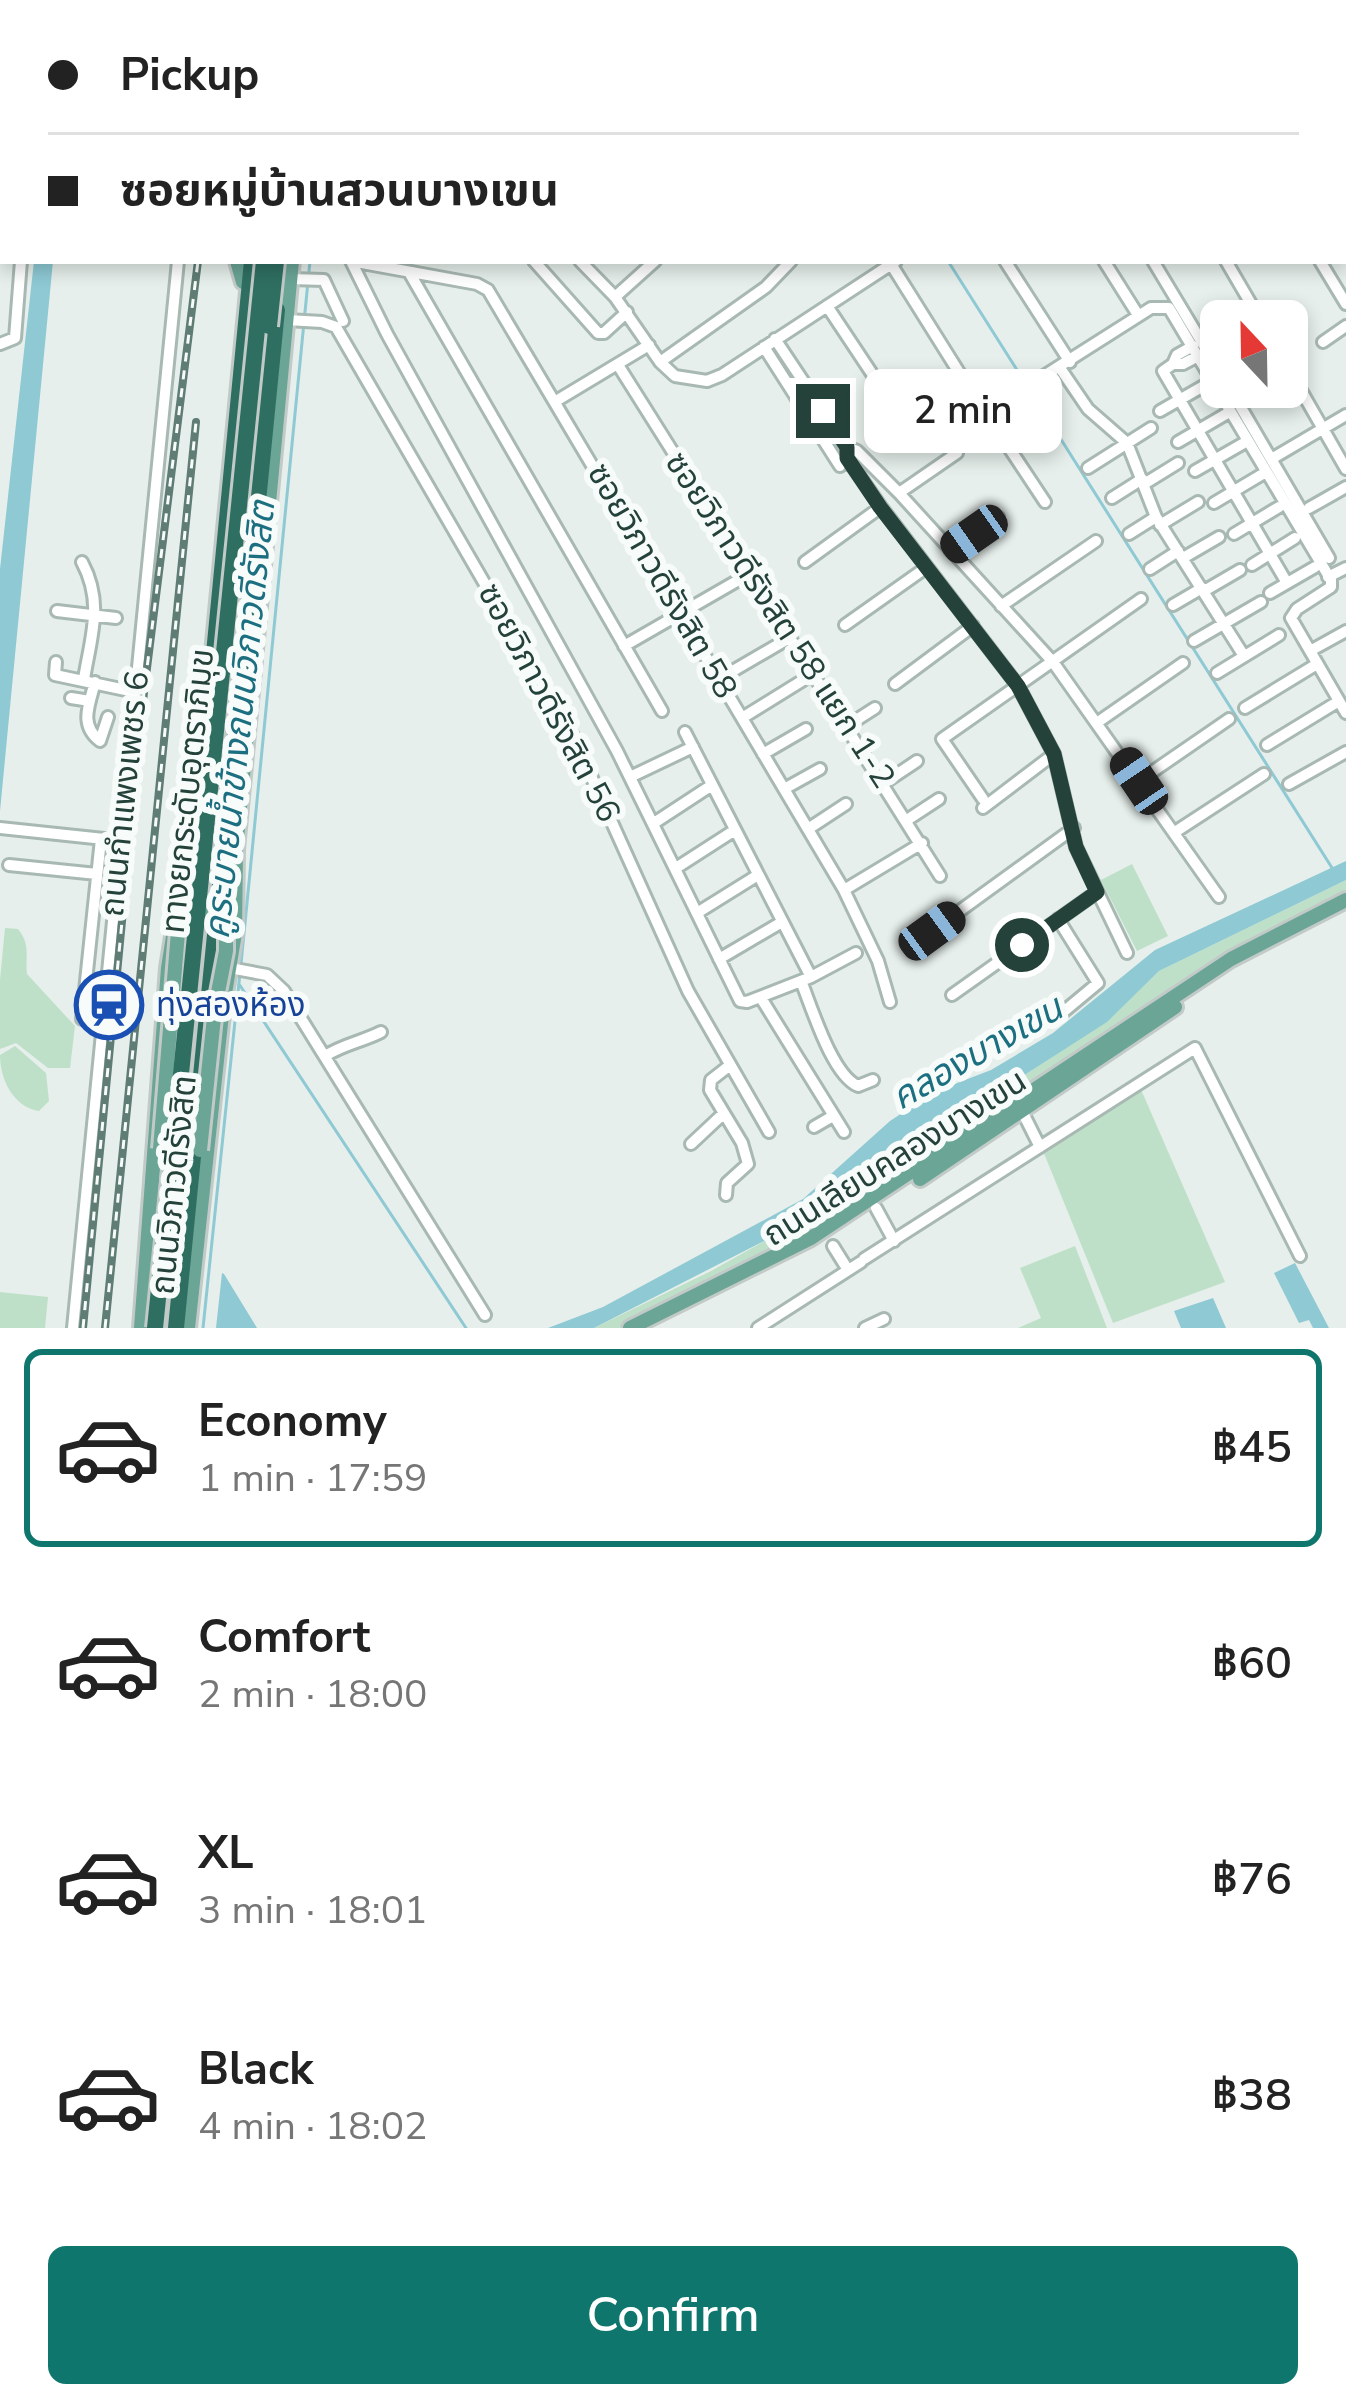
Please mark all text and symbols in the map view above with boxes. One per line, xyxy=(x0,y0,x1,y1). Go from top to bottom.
text: Pickup xyxy=(120,45,259,106)
text: ซอยหมู่บ้านสวนบางเขน xyxy=(120,160,559,221)
north arrow xyxy=(1200,300,1308,408)
map controls xyxy=(1200,300,1308,408)
callout: 2 min xyxy=(865,369,1063,453)
route end xyxy=(796,384,850,438)
text: 2 min xyxy=(913,384,1013,437)
street label: ซอยวิภาวดีรังสิต 58 แยก 1-2 xyxy=(654,443,906,797)
street label: ซอยวิภาวดีรังสิต 58 xyxy=(576,455,748,707)
water label: คูระบายน้ำข้างถนนวิภาวดีรังสิต xyxy=(192,496,288,941)
car xyxy=(934,499,1014,569)
street label: ซอยวิภาวดีรังสิต 56 xyxy=(467,576,631,830)
street label: ทางยกระดับอุตราภิมุข xyxy=(151,647,225,935)
street label: ถนนกำแพงเพชร 6 xyxy=(90,669,160,919)
car xyxy=(1104,741,1174,821)
car xyxy=(892,895,972,967)
route start xyxy=(995,918,1049,972)
station icon: ทุ่งสองห้อง xyxy=(74,970,144,1040)
place label: ทุ่งสองห้อง xyxy=(156,983,305,1028)
water label: คลองบางเขน xyxy=(882,983,1073,1122)
street label: ถนนเลียบคลองบางเขน xyxy=(755,1059,1035,1257)
street label: ถนนวิภาวดีรังสิต xyxy=(140,1073,208,1297)
text: Economy xyxy=(198,1391,387,1452)
icon: car xyxy=(54,1394,162,1502)
text: ฿45 xyxy=(1212,1417,1292,1478)
text: 1 min · 17:59 xyxy=(198,1452,427,1505)
text: Comfort xyxy=(198,1607,370,1668)
icon: car xyxy=(54,1610,162,1718)
text: ฿60 xyxy=(1212,1633,1292,1694)
text: 2 min · 18:00 xyxy=(198,1668,427,1721)
text: XL xyxy=(198,1823,254,1884)
icon: car xyxy=(54,1826,162,1934)
text: ฿76 xyxy=(1212,1849,1292,1910)
text: 3 min · 18:01 xyxy=(198,1884,427,1937)
text: Black xyxy=(198,2039,313,2100)
icon: car xyxy=(54,2042,162,2150)
text: ฿38 xyxy=(1212,2065,1292,2126)
text: 4 min · 18:02 xyxy=(198,2100,427,2153)
button: Confirm xyxy=(48,2246,1298,2384)

